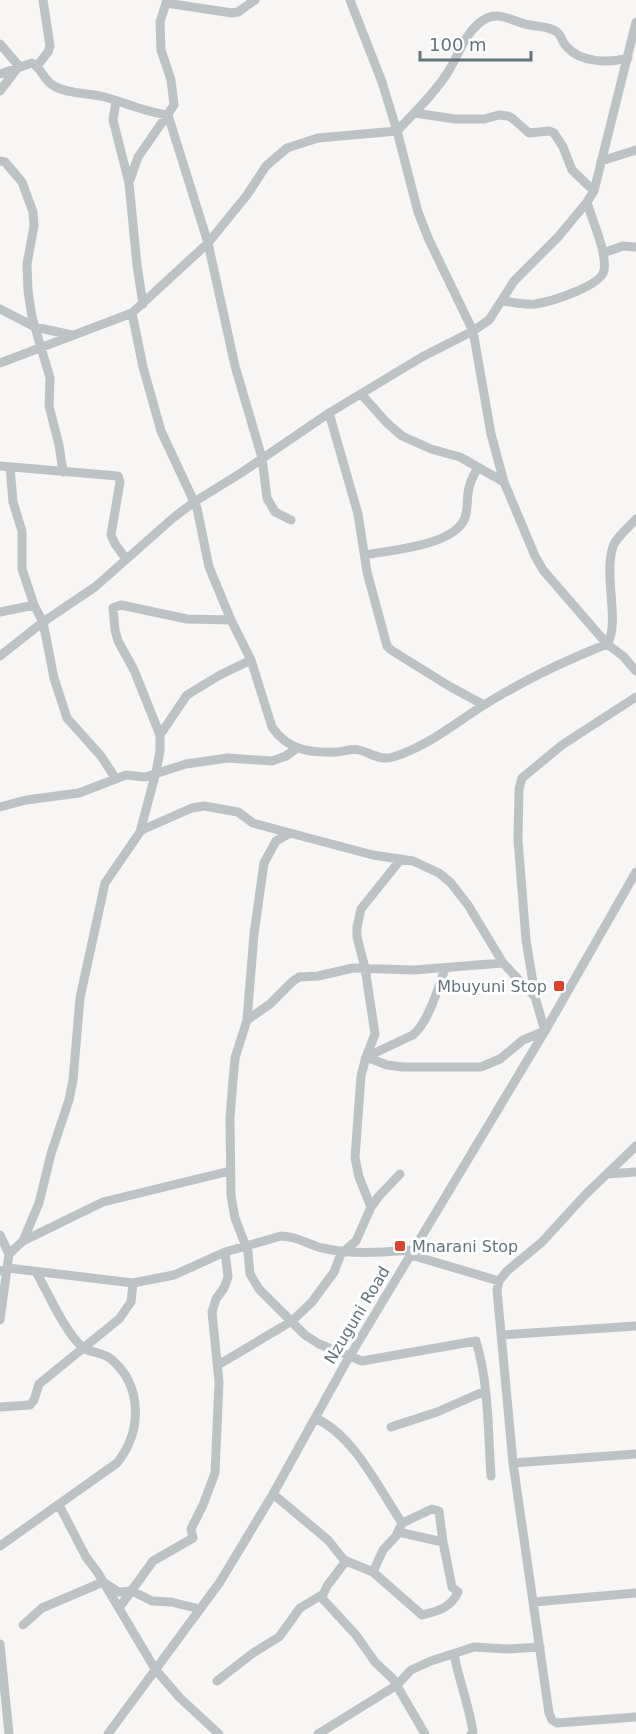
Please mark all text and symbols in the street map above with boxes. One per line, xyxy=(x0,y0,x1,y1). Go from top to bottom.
scale bar xyxy=(420,24,531,62)
text: 100 m xyxy=(429,34,487,55)
place label: Mbuyuni Stop xyxy=(437,977,547,996)
marker: Mbuyuni Stop xyxy=(552,979,566,993)
place label: Mnarani Stop xyxy=(412,1237,518,1256)
marker: Mnarani Stop xyxy=(393,1239,407,1253)
street label: Nzuguni Road xyxy=(320,1263,394,1367)

